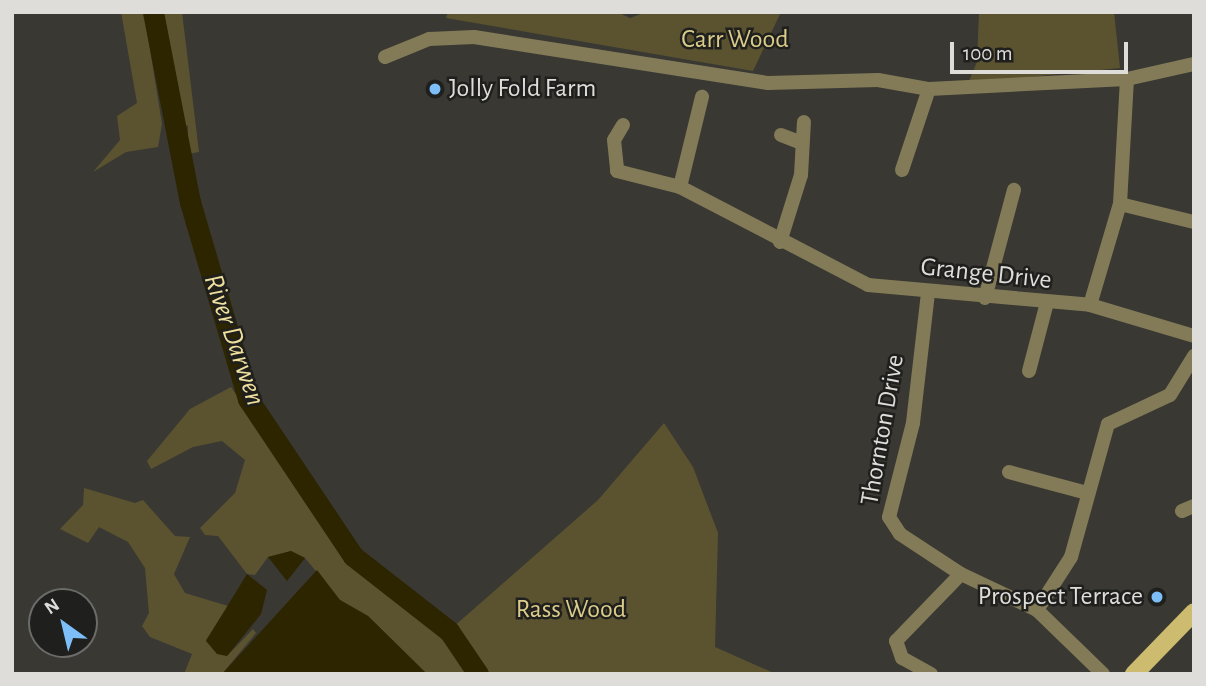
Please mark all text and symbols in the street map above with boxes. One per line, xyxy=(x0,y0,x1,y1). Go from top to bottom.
park label: Carr Wood xyxy=(681,24,789,56)
scale bar xyxy=(954,28,1132,72)
text: 100 m xyxy=(963,43,1013,64)
place label: Jolly Fold Farm xyxy=(449,73,596,105)
marker: Jolly Fold Farm xyxy=(427,81,443,97)
street label: Grange Drive xyxy=(919,252,1053,296)
water label: River Darwen xyxy=(196,270,272,410)
street label: Thornton Drive xyxy=(854,352,912,508)
place label: Prospect Terrace xyxy=(978,581,1143,613)
north arrow xyxy=(28,588,98,658)
marker: Prospect Terrace xyxy=(1149,589,1165,605)
park label: Rass Wood xyxy=(516,594,626,626)
text: N xyxy=(41,595,63,618)

